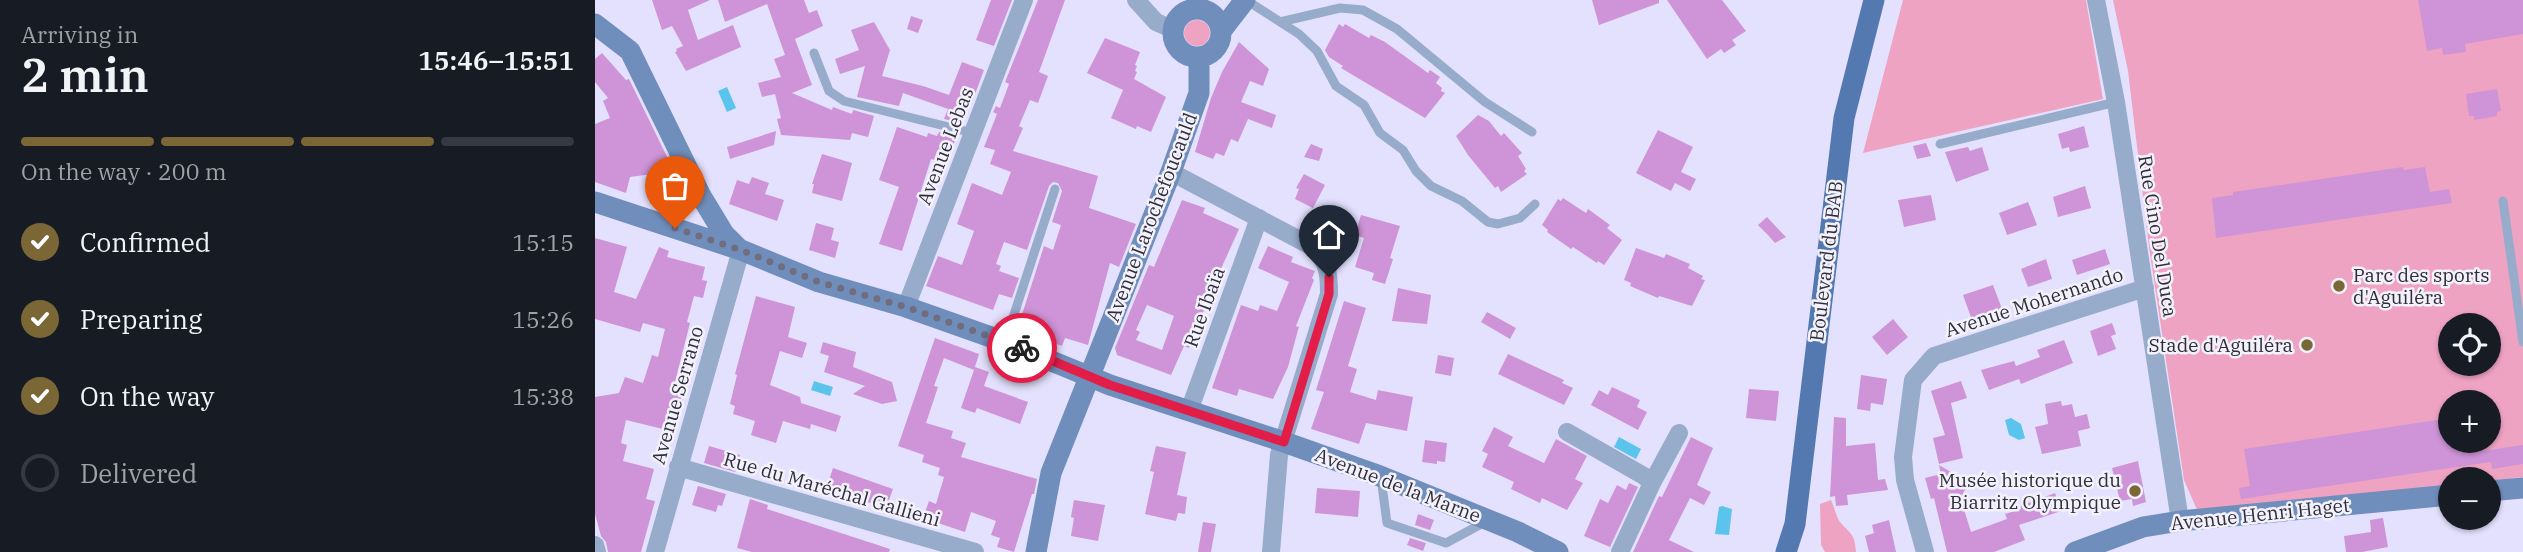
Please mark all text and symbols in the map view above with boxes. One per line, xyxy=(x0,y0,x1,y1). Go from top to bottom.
text: Arriving in xyxy=(21,19,138,49)
text: 15:46–15:51 xyxy=(418,43,574,77)
text: 2 min xyxy=(21,45,149,105)
street label: Avenue Lebas xyxy=(912,84,978,208)
street label: Avenue Larochefoucauld xyxy=(1100,109,1202,325)
street label: Rue Cino Del Duca xyxy=(2133,153,2183,319)
text: On the way · 200 m xyxy=(21,156,227,186)
pin xyxy=(645,156,705,228)
icon: bag xyxy=(656,167,694,205)
street label: Boulevard du BAB xyxy=(1804,179,1848,343)
pin xyxy=(1299,205,1359,277)
icon: home xyxy=(1310,216,1348,254)
icon: check xyxy=(21,223,59,261)
text: Confirmed xyxy=(80,225,211,259)
text: 15:15 xyxy=(512,227,574,257)
street label: Avenue Mohernando xyxy=(1942,262,2126,342)
street label: Rue Ibaïa xyxy=(1178,263,1230,351)
place label: Parc des sports d'Aguiléra xyxy=(2353,263,2489,309)
marker: Parc des sports d'Aguiléra xyxy=(2331,278,2347,294)
icon: check xyxy=(21,300,59,338)
text: Preparing xyxy=(80,302,202,336)
text: 15:26 xyxy=(512,304,574,334)
courier xyxy=(987,313,1057,383)
map controls xyxy=(2438,313,2501,530)
button: locate xyxy=(2438,313,2501,376)
street label: Avenue Serrano xyxy=(646,323,708,467)
icon: bike xyxy=(1003,329,1041,367)
place label: Stade d'Aguiléra xyxy=(2148,333,2293,357)
marker: Stade d'Aguiléra xyxy=(2299,337,2315,353)
icon: check xyxy=(21,377,59,415)
text: On the way xyxy=(80,379,214,413)
text: 15:38 xyxy=(512,381,574,411)
button: + xyxy=(2438,390,2501,453)
street label: Avenue de la Marne xyxy=(1312,442,1484,528)
street label: Rue du Maréchal Gallieni xyxy=(721,447,943,531)
text: Delivered xyxy=(80,456,197,490)
button: − xyxy=(2438,467,2501,530)
place label: Musée historique du Biarritz Olympique xyxy=(1939,468,2121,514)
marker: Musée historique du Biarritz Olympique xyxy=(2127,483,2143,499)
street label: Avenue Henri Haget xyxy=(2169,493,2351,535)

